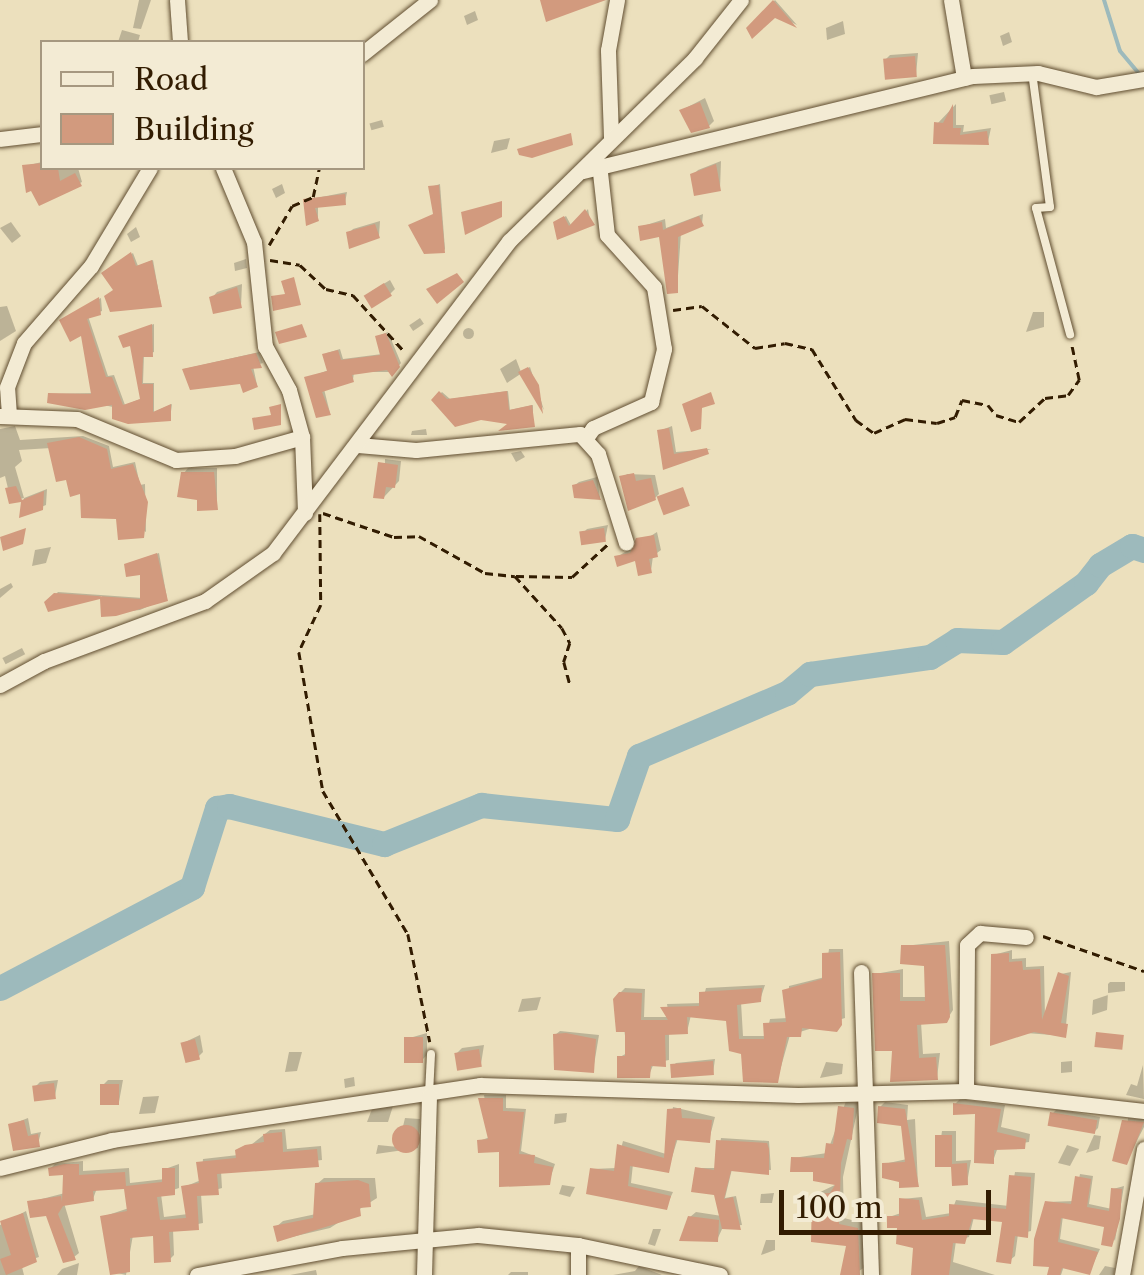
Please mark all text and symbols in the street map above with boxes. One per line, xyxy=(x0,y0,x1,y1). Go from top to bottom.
legend xyxy=(40,40,365,170)
text: Road xyxy=(134,61,208,98)
text: Building xyxy=(134,111,254,148)
scale bar xyxy=(784,1170,996,1232)
text: 100 m xyxy=(796,1189,883,1226)

